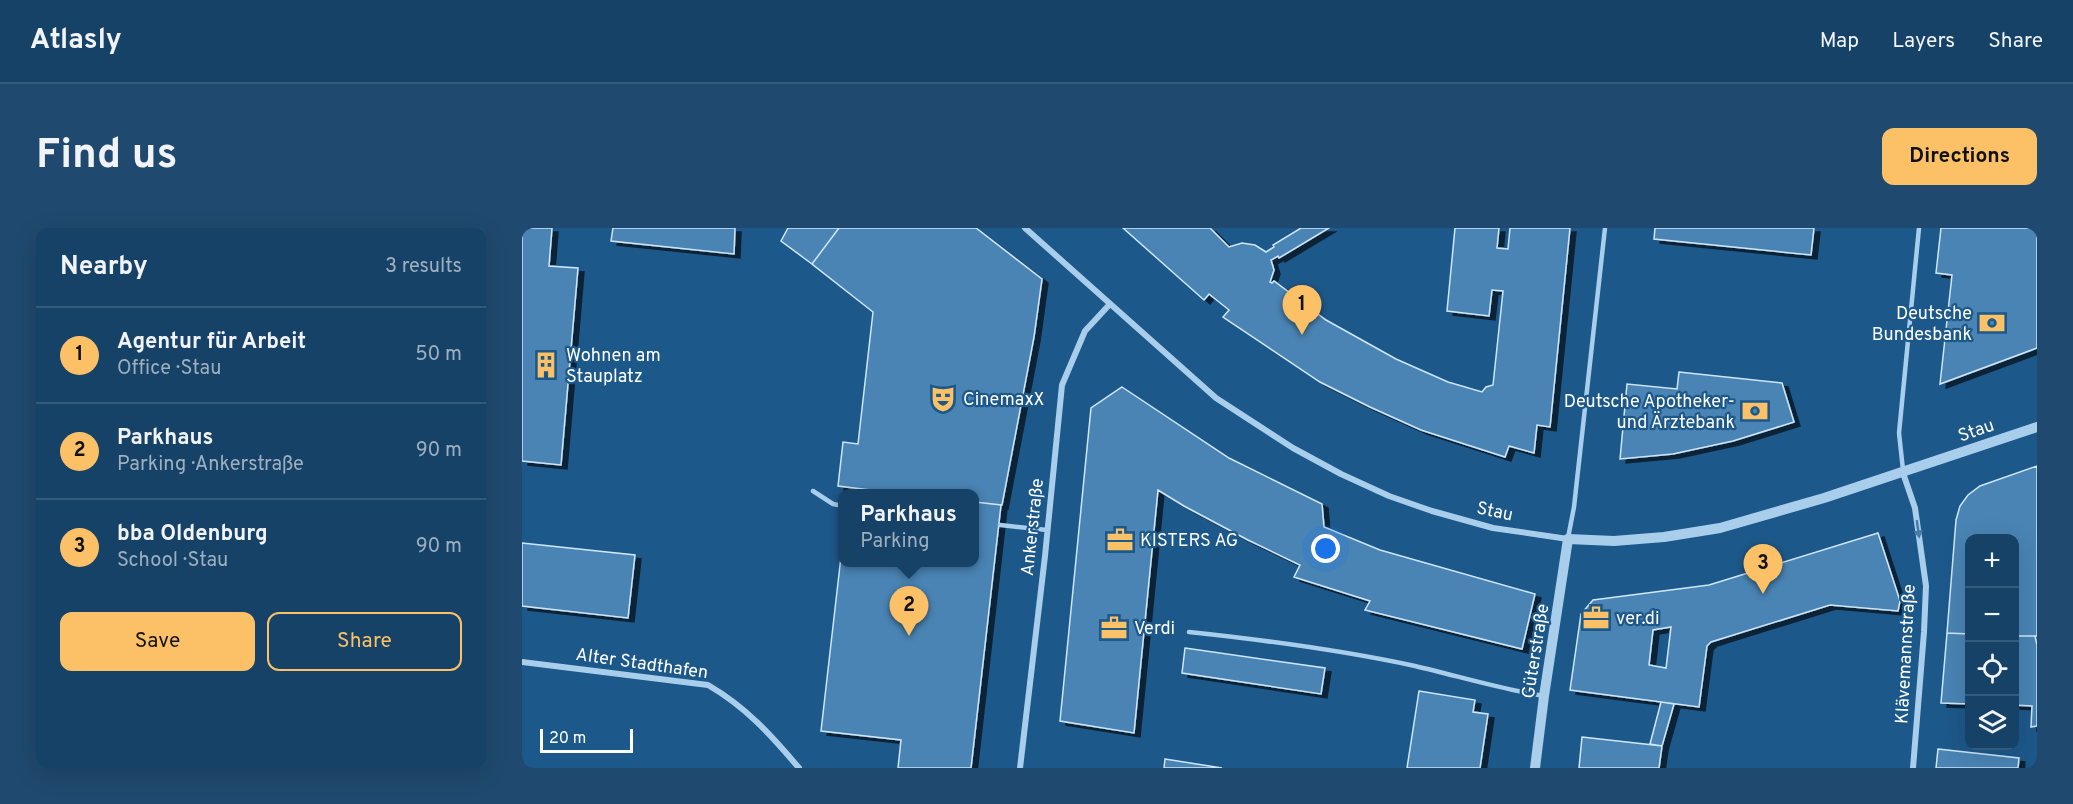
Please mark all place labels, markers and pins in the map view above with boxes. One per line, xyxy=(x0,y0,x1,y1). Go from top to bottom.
pin: 1 xyxy=(1282,285,1322,335)
place label: Deutsche Bundesbank xyxy=(1872,303,1972,347)
bank icon: Deutsche Bundesbank xyxy=(1977,308,2007,338)
place label: Wohnen am Stauplatz xyxy=(566,345,661,389)
building icon: Wohnen am Stauplatz xyxy=(531,350,561,380)
theatre icon: CinemaxX xyxy=(928,384,958,414)
place label: CinemaxX xyxy=(963,389,1045,412)
place label: Deutsche Apotheker- und Ärztebank xyxy=(1564,391,1735,435)
bank icon: Deutsche Apotheker- und Ärztebank xyxy=(1740,396,1770,426)
office icon: KISTERS AG xyxy=(1105,525,1135,555)
place label: KISTERS AG xyxy=(1140,530,1238,553)
pin: 3 xyxy=(1744,544,1782,594)
pin: 2 xyxy=(890,586,928,636)
office icon: ver.di xyxy=(1581,603,1611,633)
place label: ver.di xyxy=(1616,608,1660,631)
office icon: Verdi xyxy=(1099,613,1129,643)
place label: Verdi xyxy=(1134,618,1175,641)

